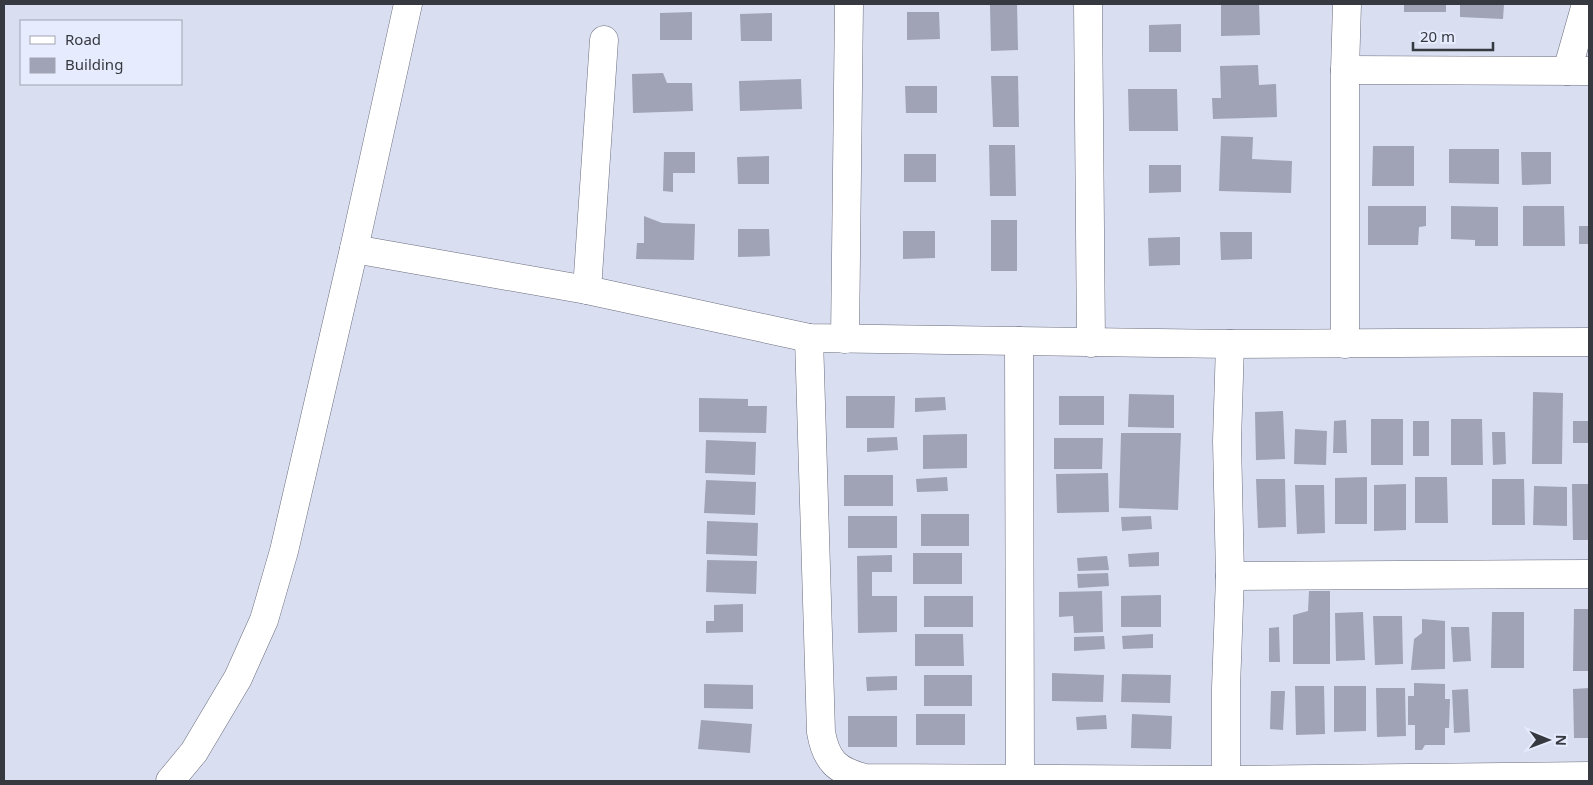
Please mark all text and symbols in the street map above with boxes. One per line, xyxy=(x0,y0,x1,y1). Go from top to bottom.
legend xyxy=(20,20,182,85)
scale bar xyxy=(1413,20,1493,52)
text: 20 m xyxy=(1420,26,1455,46)
text: Road xyxy=(65,29,101,49)
text: Building xyxy=(65,54,123,74)
north arrow xyxy=(1523,715,1573,765)
text: N xyxy=(1552,734,1571,746)

